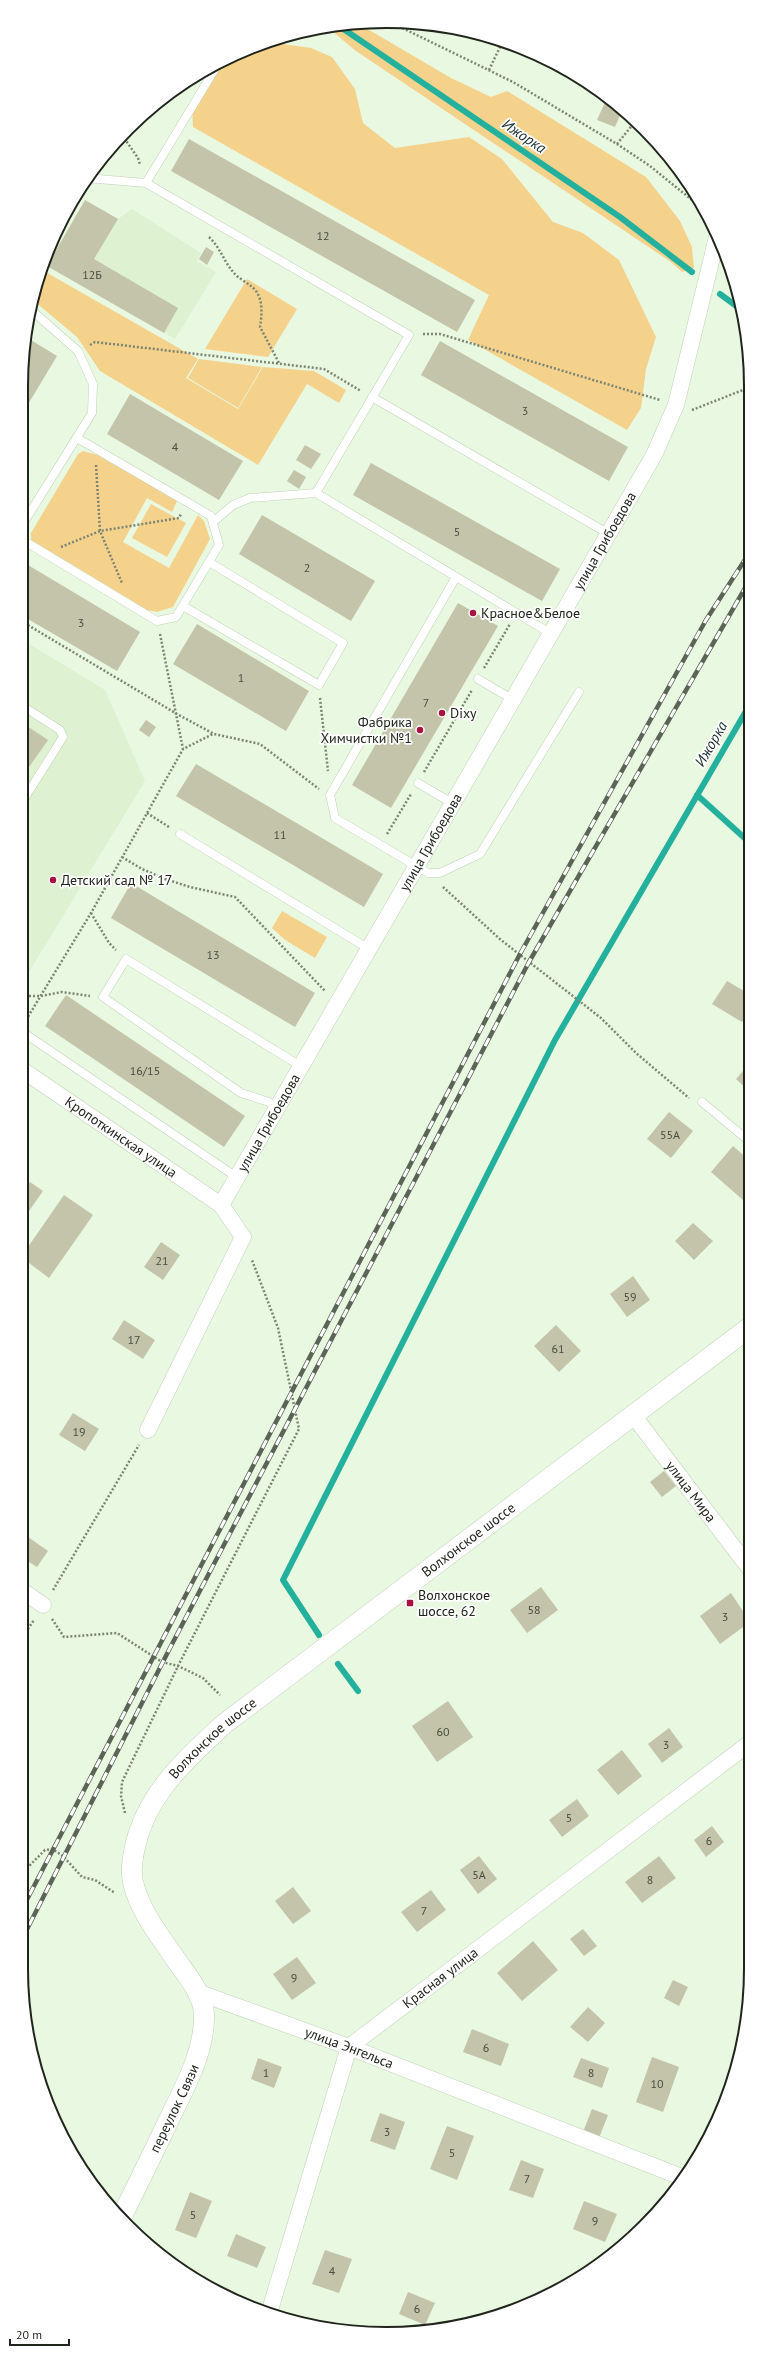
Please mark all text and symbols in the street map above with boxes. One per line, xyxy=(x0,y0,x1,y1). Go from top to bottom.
water label: Ижорка xyxy=(499,114,550,158)
house number: 12 xyxy=(316,228,330,243)
house number: 12Б xyxy=(82,267,102,282)
house number: 3 xyxy=(522,403,528,418)
house number: 4 xyxy=(172,439,179,454)
street label: улица Грибоедова xyxy=(569,488,640,593)
house number: 5 xyxy=(454,524,460,539)
house number: 2 xyxy=(304,560,310,575)
place label: Красное&Белое xyxy=(481,604,580,622)
marker: Красное&Белое xyxy=(468,608,478,618)
house number: 3 xyxy=(78,615,84,630)
house number: 1 xyxy=(238,670,244,685)
house number: 7 xyxy=(423,695,429,710)
place label: Dixy xyxy=(450,704,477,722)
marker: Dixy xyxy=(437,708,447,718)
place label: Фабрика Химчистки №1 xyxy=(320,713,412,747)
water label: Ижорка xyxy=(690,717,731,770)
marker: Фабрика Химчистки №1 xyxy=(415,725,425,735)
street label: улица Грибоедова xyxy=(395,790,466,894)
house number: 11 xyxy=(273,827,287,842)
place label: Детский сад № 17 xyxy=(61,871,172,889)
marker: Детский сад № 17 xyxy=(48,875,58,885)
house number: 13 xyxy=(206,947,220,962)
house number: 16/15 xyxy=(130,1063,160,1078)
street label: улица Грибоедова xyxy=(233,1070,304,1175)
street label: Кропоткинская улица xyxy=(61,1092,181,1182)
house number: 55А xyxy=(660,1127,680,1142)
house number: 21 xyxy=(155,1253,169,1268)
house number: 59 xyxy=(623,1289,637,1304)
house number: 17 xyxy=(127,1332,141,1347)
house number: 61 xyxy=(551,1341,565,1356)
house number: 19 xyxy=(72,1424,86,1439)
street label: улица Мира xyxy=(662,1457,720,1526)
street label: Волхонское шоссе xyxy=(418,1498,519,1581)
place label: Волхонское шоссе, 62 xyxy=(418,1586,490,1620)
marker: Волхонское шоссе, 62 xyxy=(405,1598,415,1608)
house number: 58 xyxy=(527,1602,541,1617)
house number: 3 xyxy=(722,1609,728,1624)
street label: Волхонское шоссе xyxy=(165,1694,260,1782)
house number: 60 xyxy=(436,1724,450,1739)
house number: 3 xyxy=(663,1737,669,1752)
house number: 5 xyxy=(566,1810,572,1825)
house number: 6 xyxy=(706,1833,712,1848)
house number: 5А xyxy=(472,1867,486,1882)
house number: 8 xyxy=(647,1872,653,1887)
house number: 7 xyxy=(421,1903,427,1918)
street label: Красная улица xyxy=(399,1943,481,2012)
house number: 9 xyxy=(291,1970,297,1985)
street label: улица Энгельса xyxy=(302,2023,396,2073)
house number: 6 xyxy=(483,2040,489,2055)
street label: переулок Связи xyxy=(146,2061,203,2156)
house number: 1 xyxy=(263,2065,269,2080)
house number: 8 xyxy=(588,2065,594,2080)
house number: 10 xyxy=(650,2076,664,2091)
house number: 3 xyxy=(384,2124,390,2139)
house number: 5 xyxy=(449,2145,455,2160)
house number: 7 xyxy=(524,2171,530,2186)
house number: 5 xyxy=(190,2207,196,2222)
house number: 9 xyxy=(592,2213,598,2228)
house number: 4 xyxy=(329,2263,336,2278)
house number: 6 xyxy=(414,2301,420,2316)
scale bar xyxy=(10,2321,69,2347)
text: 20 m xyxy=(16,2327,42,2342)

